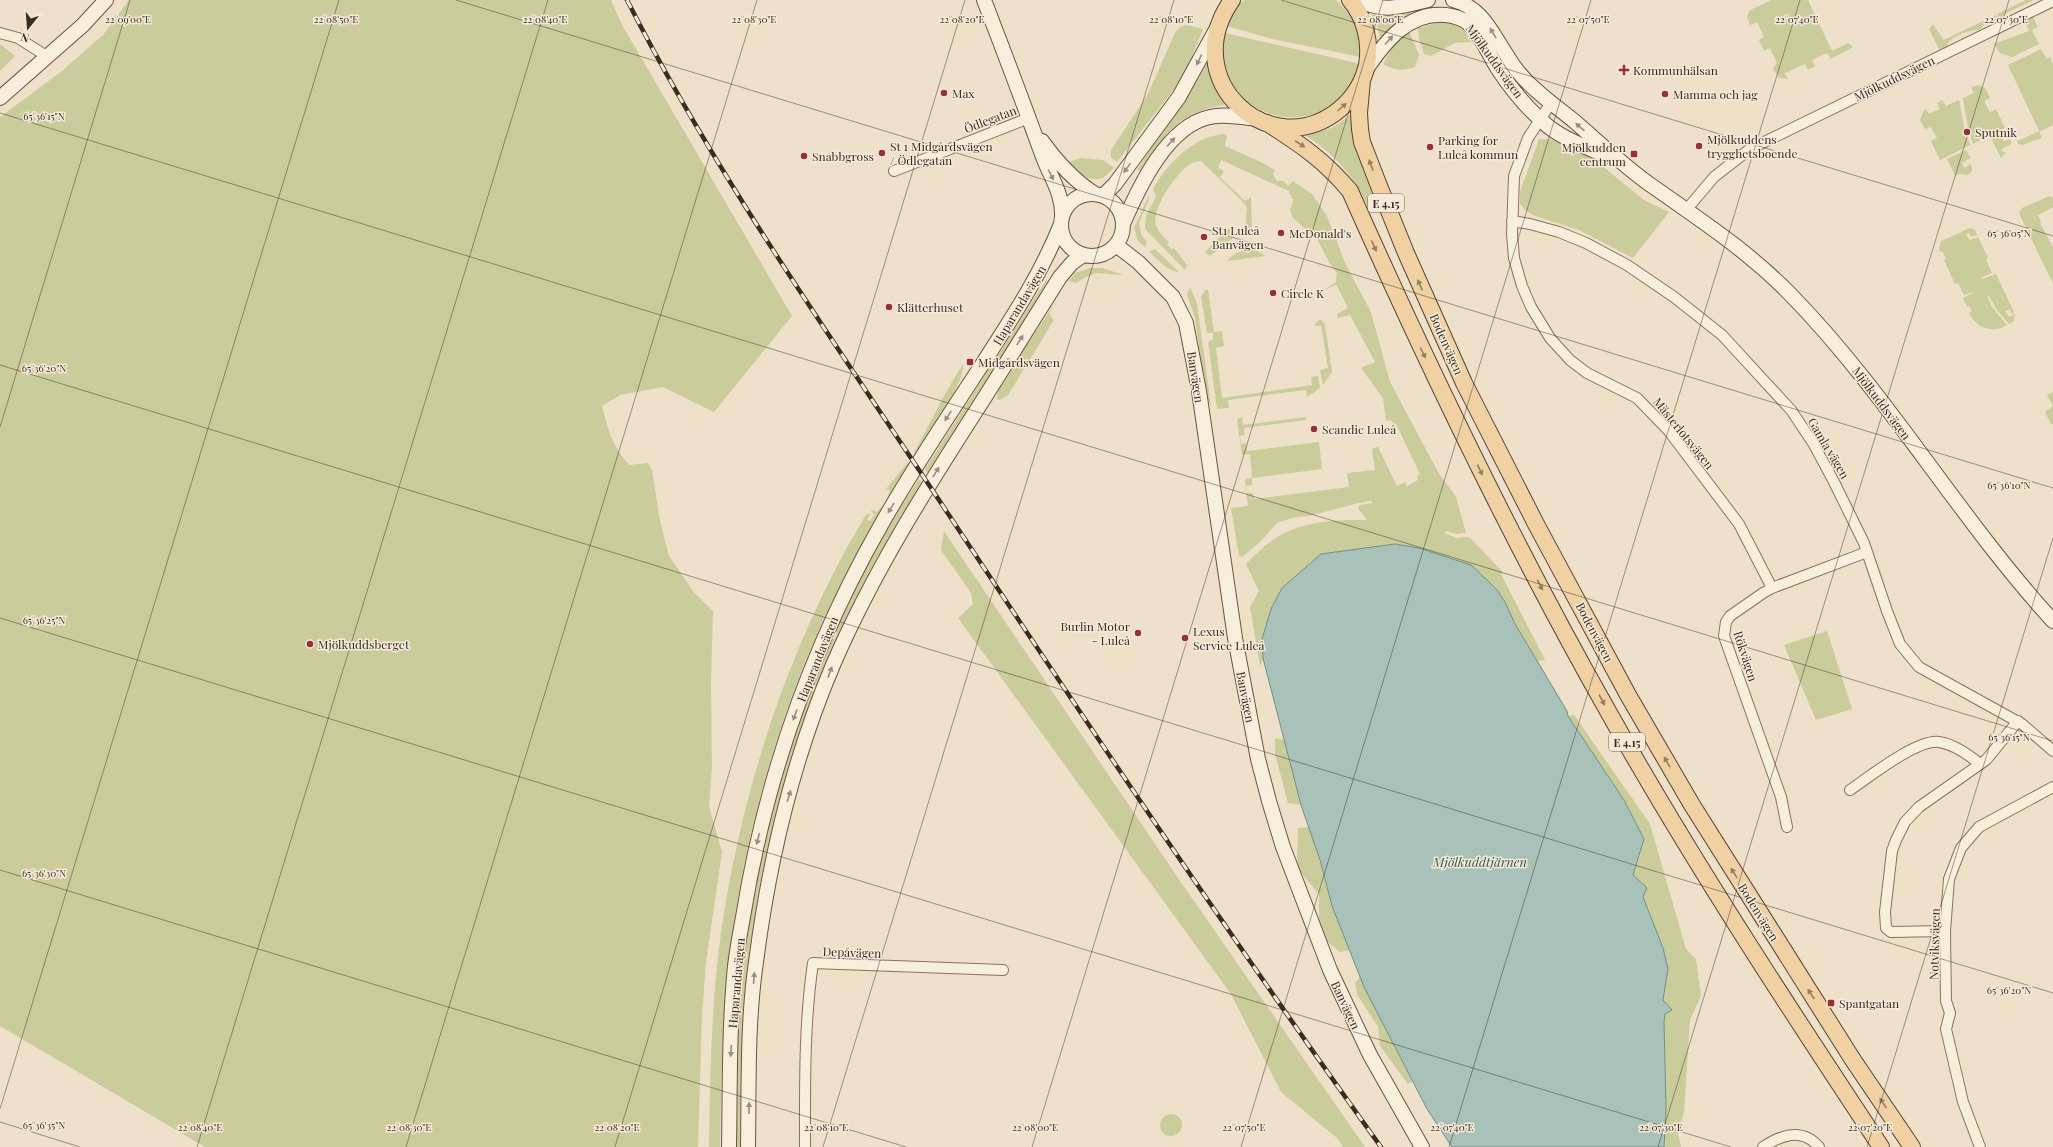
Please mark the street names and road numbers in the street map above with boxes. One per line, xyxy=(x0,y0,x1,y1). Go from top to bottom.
street label: Mjölkuddsvägen xyxy=(1463,21,1527,101)
street label: Mjölkuddsvägen xyxy=(1851,52,1937,104)
street label: Ödlegatan xyxy=(962,102,1018,136)
road number: E 4.15 xyxy=(1368,194,1404,212)
street label: Haparandavägen xyxy=(989,262,1049,348)
street label: Bodenvägen xyxy=(1426,311,1468,377)
street label: Banvägen xyxy=(1184,350,1208,404)
street label: Mjölkuddsvägen xyxy=(1849,363,1915,443)
street label: Mästerlotsvägen xyxy=(1650,394,1718,472)
street label: Gamla vägen xyxy=(1805,415,1853,481)
street label: Bodenvägen xyxy=(1573,599,1617,665)
street label: Haparandavägen xyxy=(793,614,841,704)
street label: Rökvägen xyxy=(1730,629,1762,683)
street label: Banvägen xyxy=(1233,670,1259,724)
road number: E 4.15 xyxy=(1609,733,1645,751)
street label: Bodenvägen xyxy=(1735,880,1783,944)
street label: Notviksvägen xyxy=(1925,908,1943,980)
street label: Haparandavägen xyxy=(724,937,748,1029)
street label: Depåvägen xyxy=(822,943,882,961)
street label: Banvägen xyxy=(1328,978,1364,1032)

